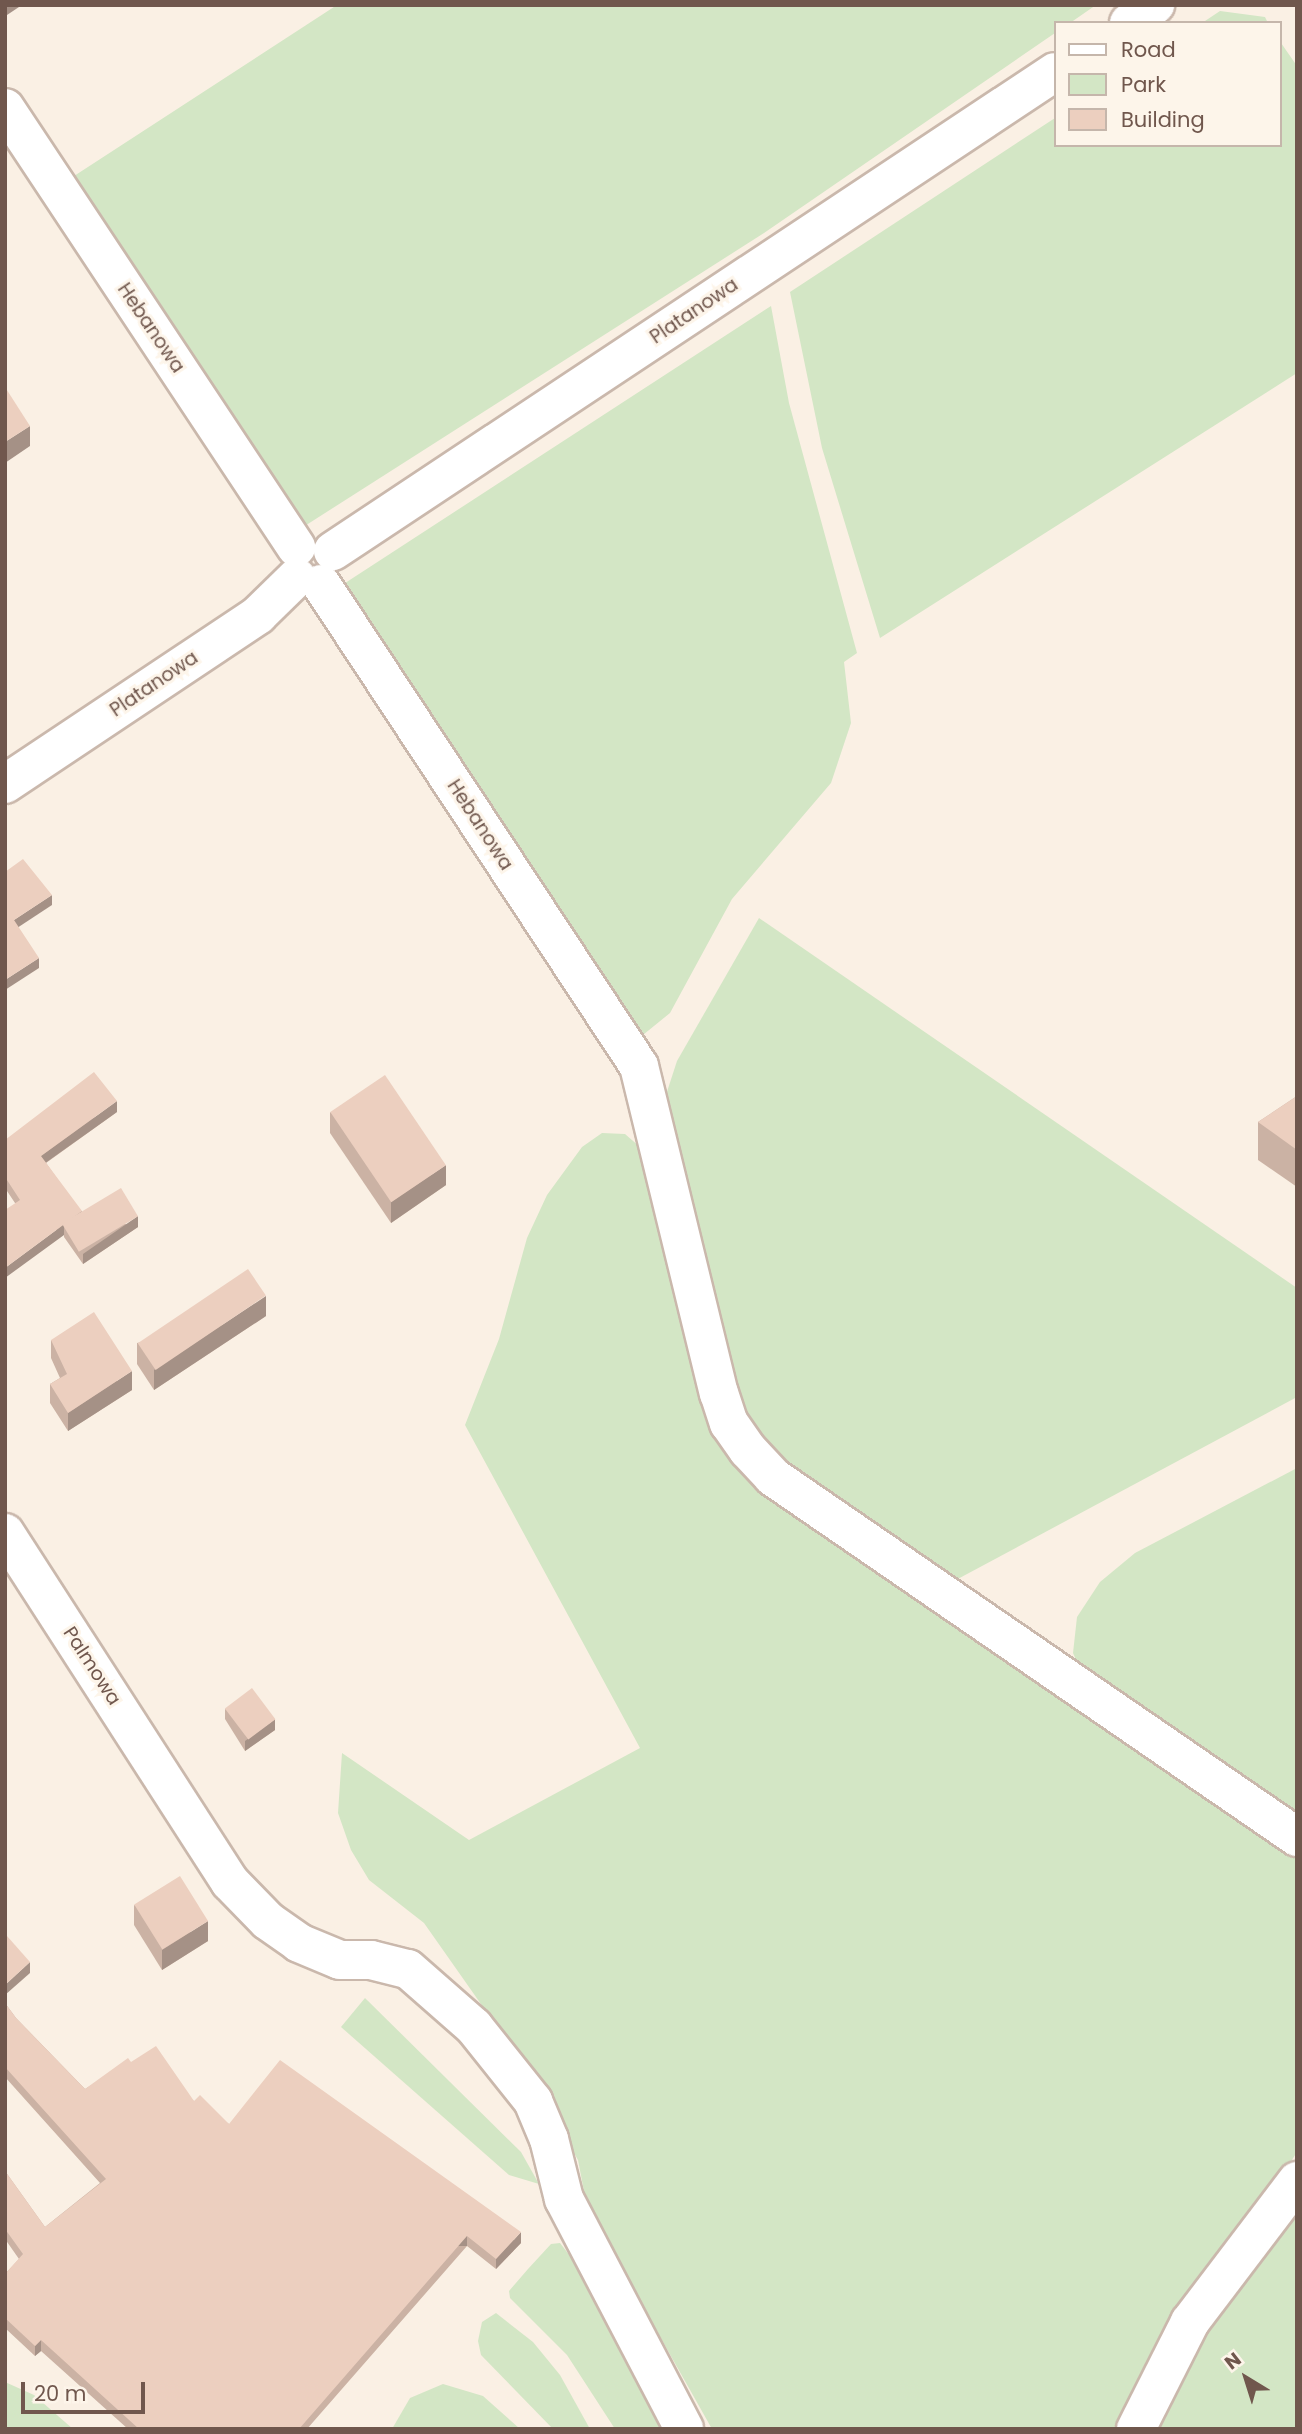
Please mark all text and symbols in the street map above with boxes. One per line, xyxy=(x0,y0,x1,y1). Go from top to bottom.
legend xyxy=(1054,21,1281,147)
text: Road xyxy=(1121,35,1176,64)
text: Park xyxy=(1121,70,1166,99)
text: Building xyxy=(1121,105,1205,134)
street label: Platanowa xyxy=(646,273,742,349)
street label: Hebanowa xyxy=(113,279,189,377)
street label: Platanowa xyxy=(106,646,202,722)
street label: Hebanowa xyxy=(442,775,518,875)
street label: Palmowa xyxy=(58,1623,126,1709)
north arrow xyxy=(1211,2343,1281,2413)
text: N xyxy=(1219,2346,1247,2376)
scale bar xyxy=(24,2368,149,2412)
text: 20 m xyxy=(34,2379,87,2408)

